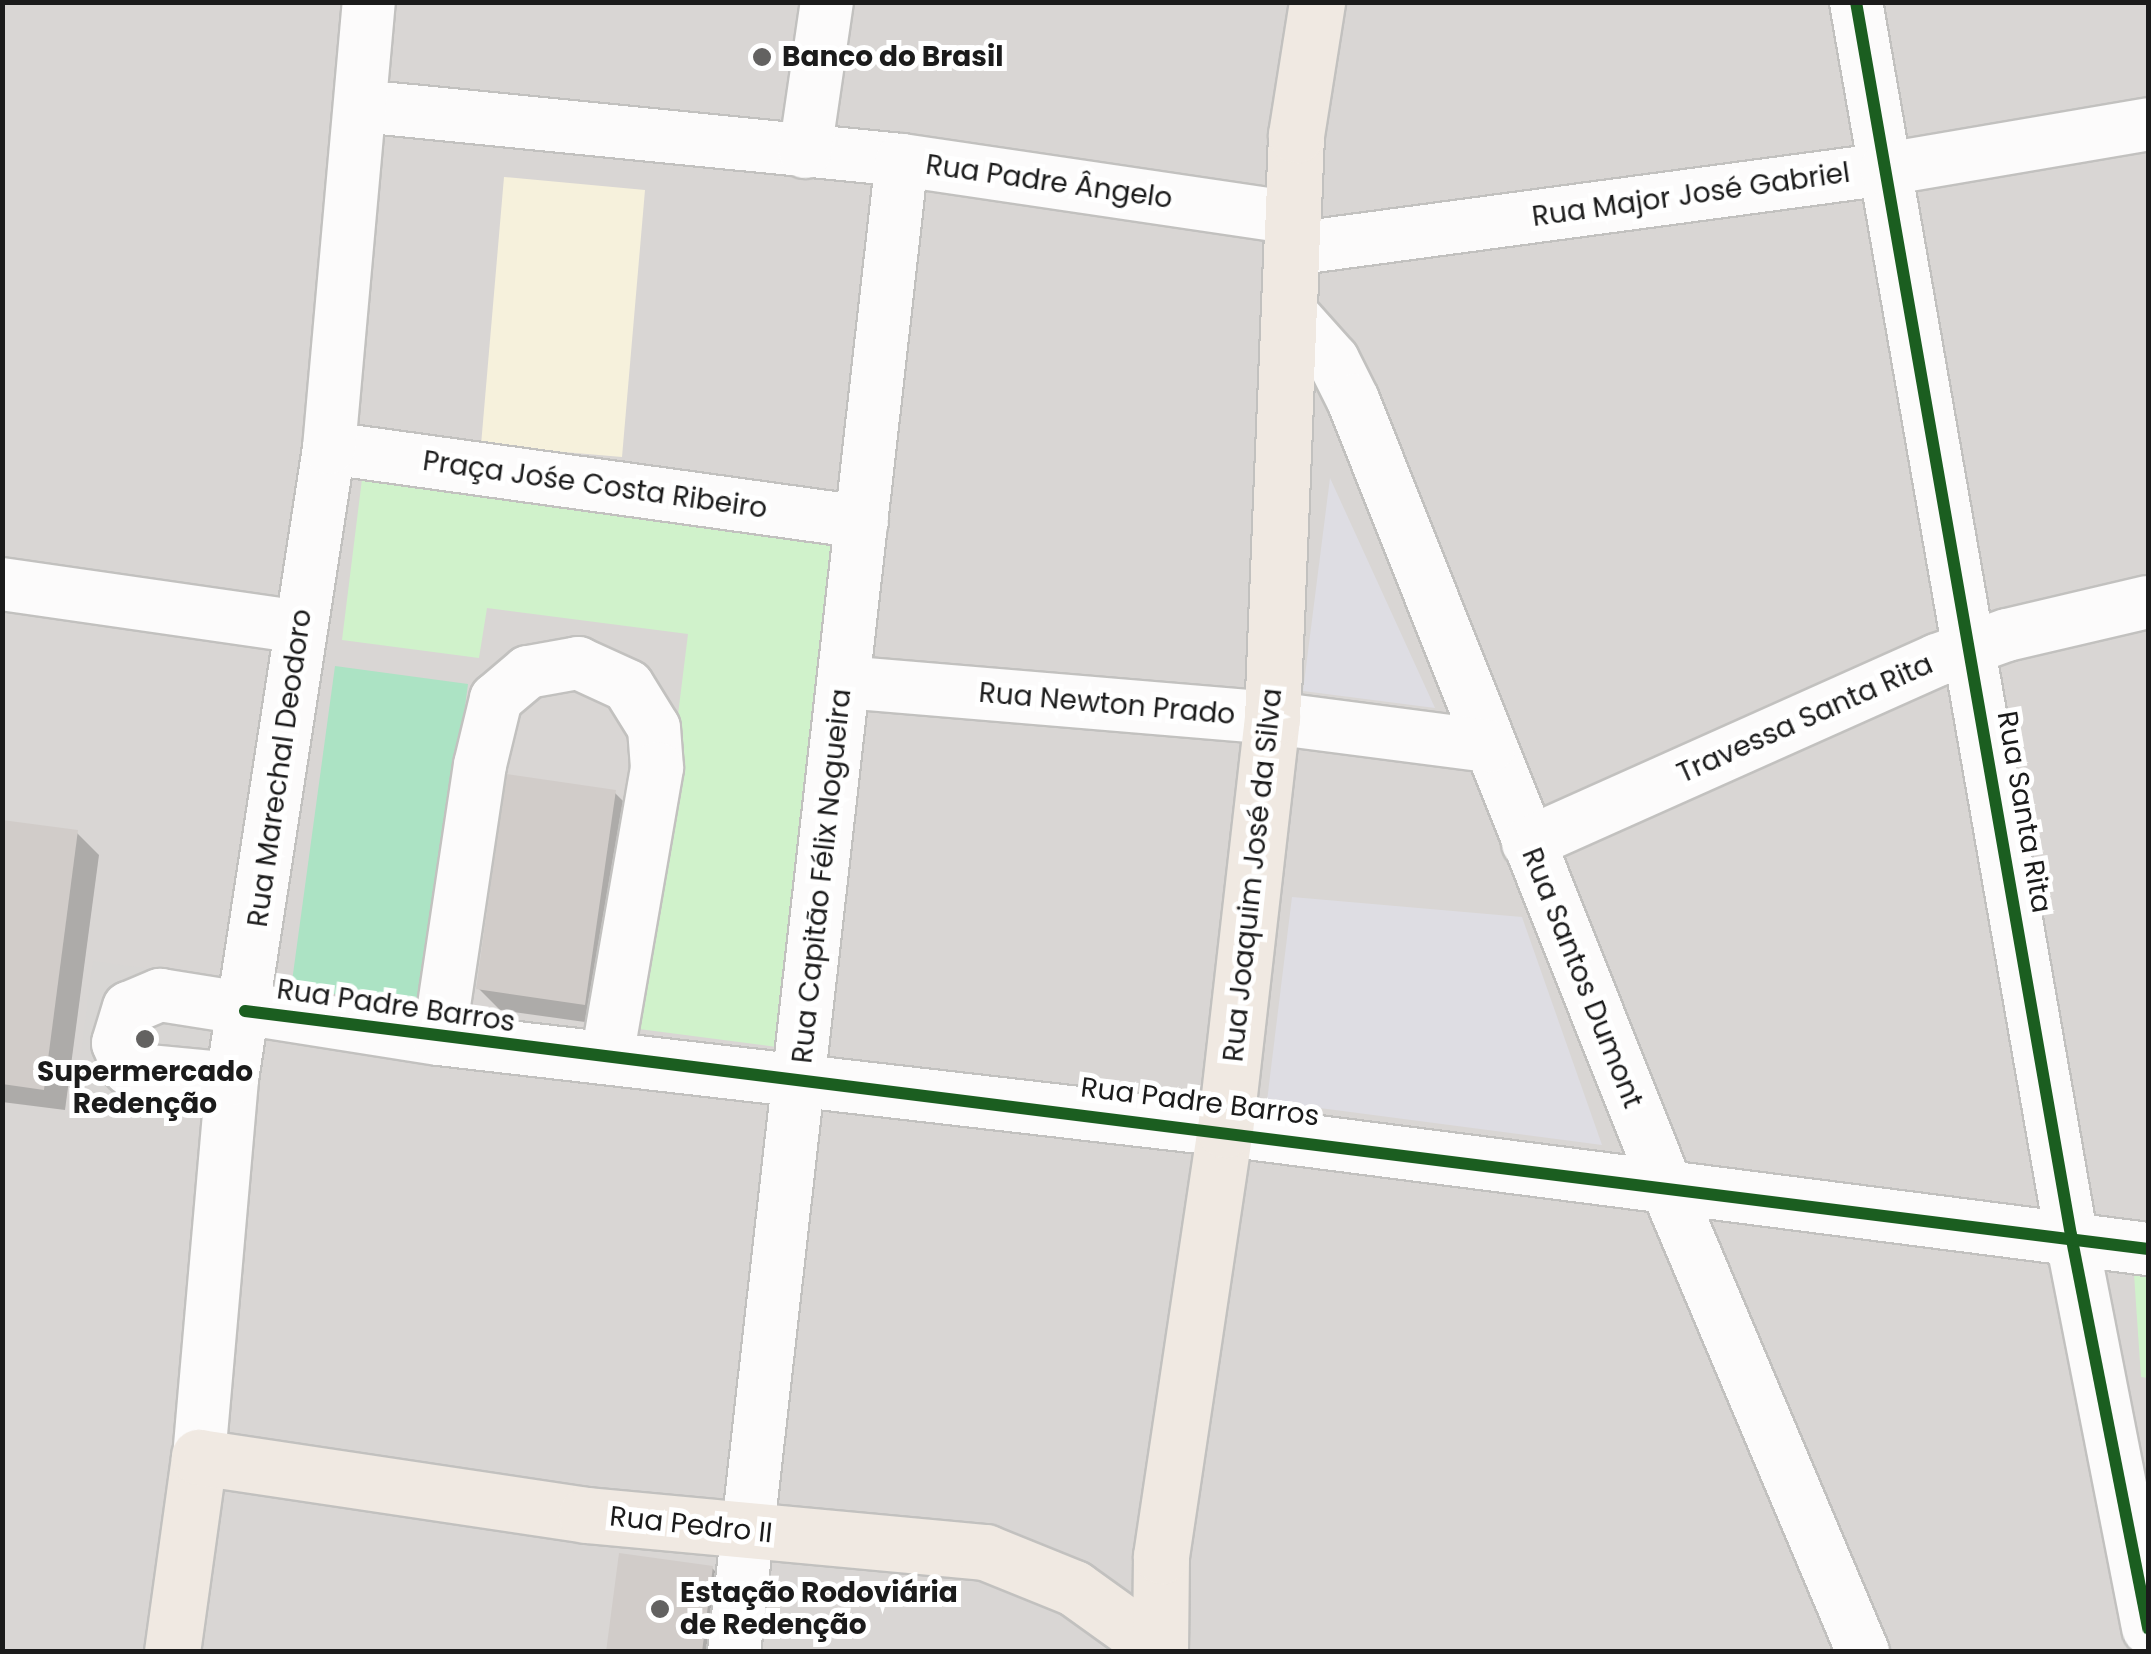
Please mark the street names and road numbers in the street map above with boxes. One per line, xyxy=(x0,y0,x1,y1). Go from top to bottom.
street label: Rua Padre Ângelo xyxy=(924,148,1174,216)
street label: Rua Major José Gabriel xyxy=(1530,156,1852,234)
street label: Praça Jośe Costa Ribeiro xyxy=(421,444,769,526)
street label: Rua Marechal Deodoro xyxy=(241,607,319,929)
street label: Travessa Santa Rita xyxy=(1672,647,1938,791)
street label: Rua Newton Prado xyxy=(977,676,1237,732)
street label: Rua Capitão Félix Nogueira xyxy=(786,687,858,1065)
street label: Rua Joaquim José da Silva xyxy=(1217,687,1289,1063)
street label: Rua Santa Rita xyxy=(1990,709,2058,915)
street label: Rua Santos Dumont xyxy=(1514,843,1650,1113)
street label: Rua Padre Barros xyxy=(275,973,517,1039)
street label: Rua Padre Barros xyxy=(1079,1071,1321,1133)
street label: Rua Pedro II xyxy=(608,1500,774,1550)

